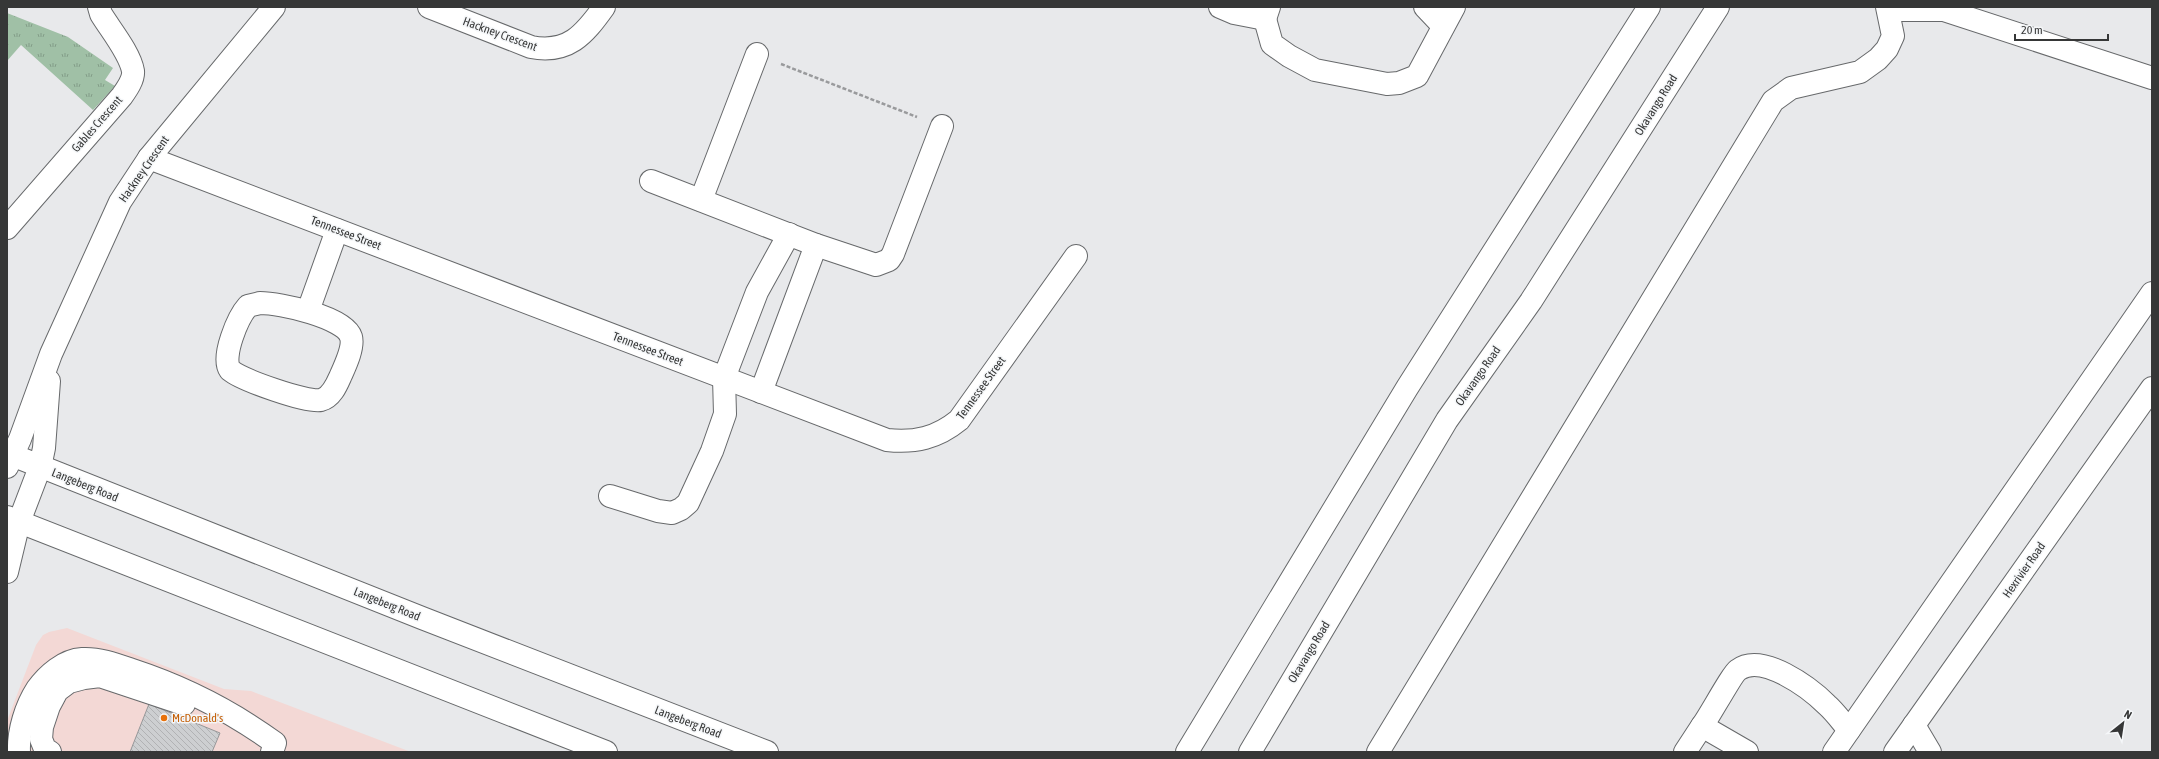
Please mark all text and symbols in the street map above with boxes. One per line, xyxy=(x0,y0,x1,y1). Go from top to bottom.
street label: Hackney Crescent xyxy=(461,14,539,54)
scale bar xyxy=(2015,16,2108,42)
text: 20 m xyxy=(2021,23,2043,37)
street label: Okavango Road xyxy=(1632,72,1680,138)
street label: Gables Crescent xyxy=(69,93,126,155)
street label: Hackney Crescent xyxy=(116,133,172,205)
street label: Tennessee Street xyxy=(309,213,384,253)
street label: Tennessee Street xyxy=(611,329,686,369)
street label: Okavango Road xyxy=(1452,344,1504,408)
street label: Tennessee Street xyxy=(953,353,1009,422)
street label: Langeberg Road xyxy=(50,465,120,505)
street label: Hexrivier Road xyxy=(2000,539,2048,601)
street label: Langeberg Road xyxy=(352,584,422,624)
street label: Okavango Road xyxy=(1285,619,1333,685)
street label: Langeberg Road xyxy=(653,703,723,741)
north arrow xyxy=(2103,703,2143,743)
text: N xyxy=(2122,708,2134,721)
place label: McDonald's xyxy=(172,711,223,725)
marker: McDonald's xyxy=(159,713,169,723)

